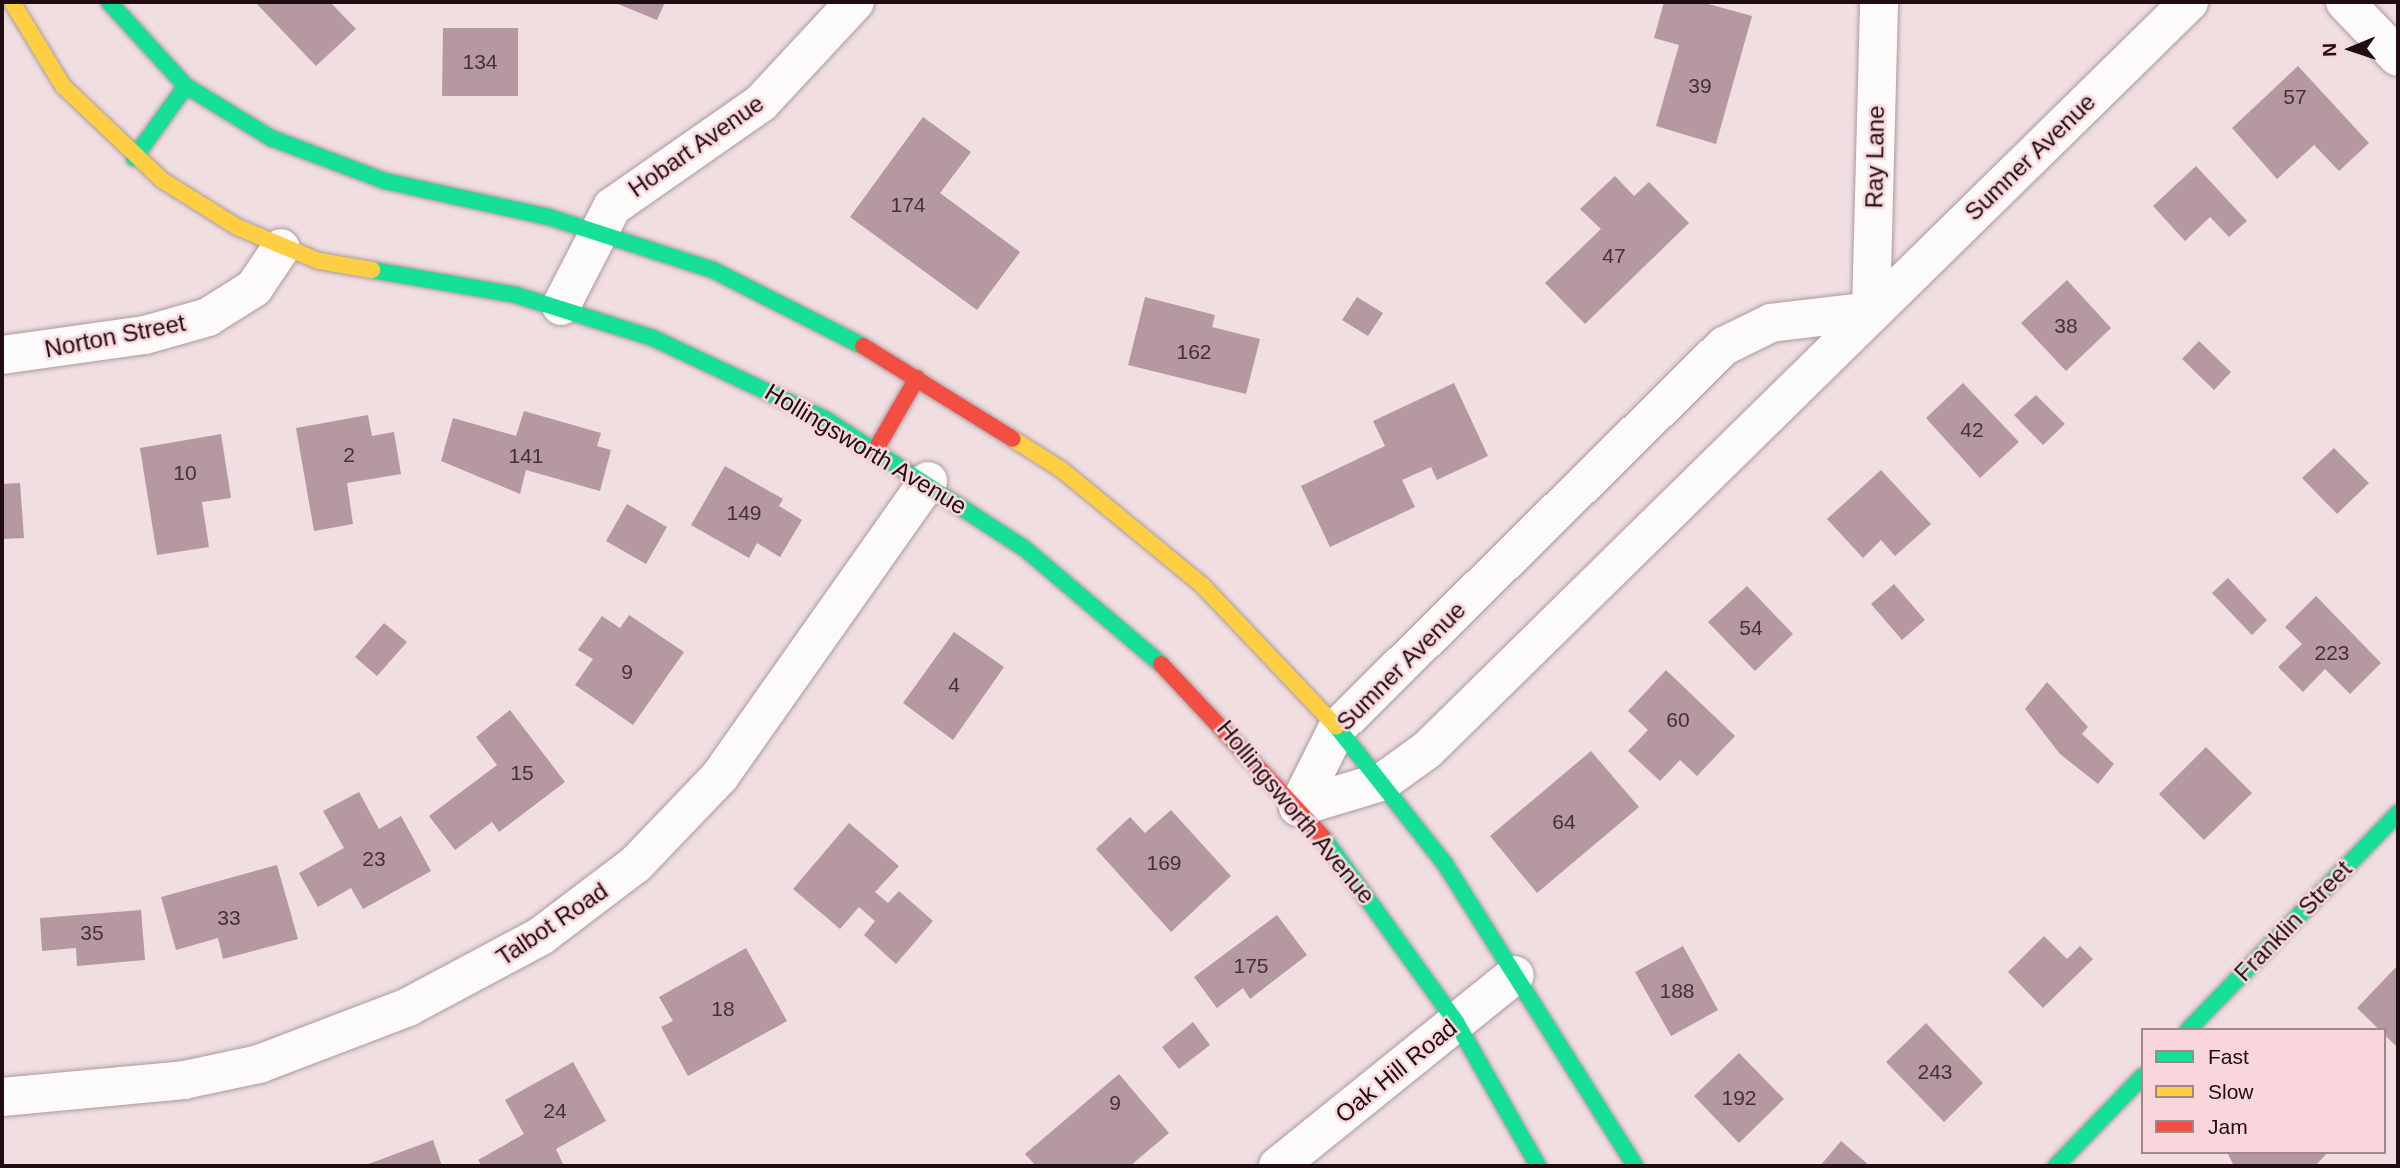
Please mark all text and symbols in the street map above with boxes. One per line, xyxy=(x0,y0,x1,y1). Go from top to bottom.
north arrow xyxy=(2316,14,2386,84)
text: N xyxy=(2319,43,2340,57)
house number: 134 xyxy=(462,49,498,75)
house number: 39 xyxy=(1688,73,1712,99)
house number: 57 xyxy=(2283,84,2307,110)
street label: Sumner Avenue xyxy=(1958,87,2102,227)
street label: Hobart Avenue xyxy=(622,88,770,204)
street label: Ray Lane xyxy=(1860,105,1890,209)
house number: 174 xyxy=(890,192,926,218)
house number: 47 xyxy=(1602,243,1626,269)
street label: Norton Street xyxy=(42,308,188,364)
house number: 38 xyxy=(2054,313,2078,339)
house number: 162 xyxy=(1176,339,1212,365)
street label: Hollingsworth Avenue xyxy=(759,377,973,521)
house number: 42 xyxy=(1960,417,1984,443)
house number: 2 xyxy=(343,442,355,468)
house number: 141 xyxy=(508,443,544,469)
house number: 10 xyxy=(173,460,197,486)
house number: 149 xyxy=(726,500,762,526)
street label: Sumner Avenue xyxy=(1330,595,1472,737)
house number: 54 xyxy=(1739,615,1763,641)
house number: 223 xyxy=(2314,640,2350,666)
house number: 9 xyxy=(621,659,633,685)
house number: 4 xyxy=(948,672,960,698)
house number: 60 xyxy=(1666,707,1690,733)
street label: Hollingsworth Avenue xyxy=(1211,714,1381,910)
house number: 15 xyxy=(510,760,534,786)
house number: 64 xyxy=(1552,809,1576,835)
house number: 23 xyxy=(362,846,386,872)
house number: 169 xyxy=(1146,850,1182,876)
street label: Franklin Street xyxy=(2228,855,2358,987)
street label: Talbot Road xyxy=(491,876,613,972)
house number: 33 xyxy=(217,905,241,931)
house number: 35 xyxy=(80,920,104,946)
house number: 175 xyxy=(1233,953,1269,979)
house number: 188 xyxy=(1659,978,1695,1004)
house number: 18 xyxy=(711,996,735,1022)
street label: Oak Hill Road xyxy=(1329,1013,1463,1129)
legend xyxy=(2141,1028,2386,1154)
text: Fast xyxy=(2208,1045,2249,1068)
house number: 243 xyxy=(1917,1059,1953,1085)
text: Slow xyxy=(2208,1080,2254,1103)
house number: 192 xyxy=(1721,1085,1757,1111)
house number: 9 xyxy=(1109,1090,1121,1116)
house number: 24 xyxy=(543,1098,567,1124)
text: Jam xyxy=(2208,1115,2248,1138)

